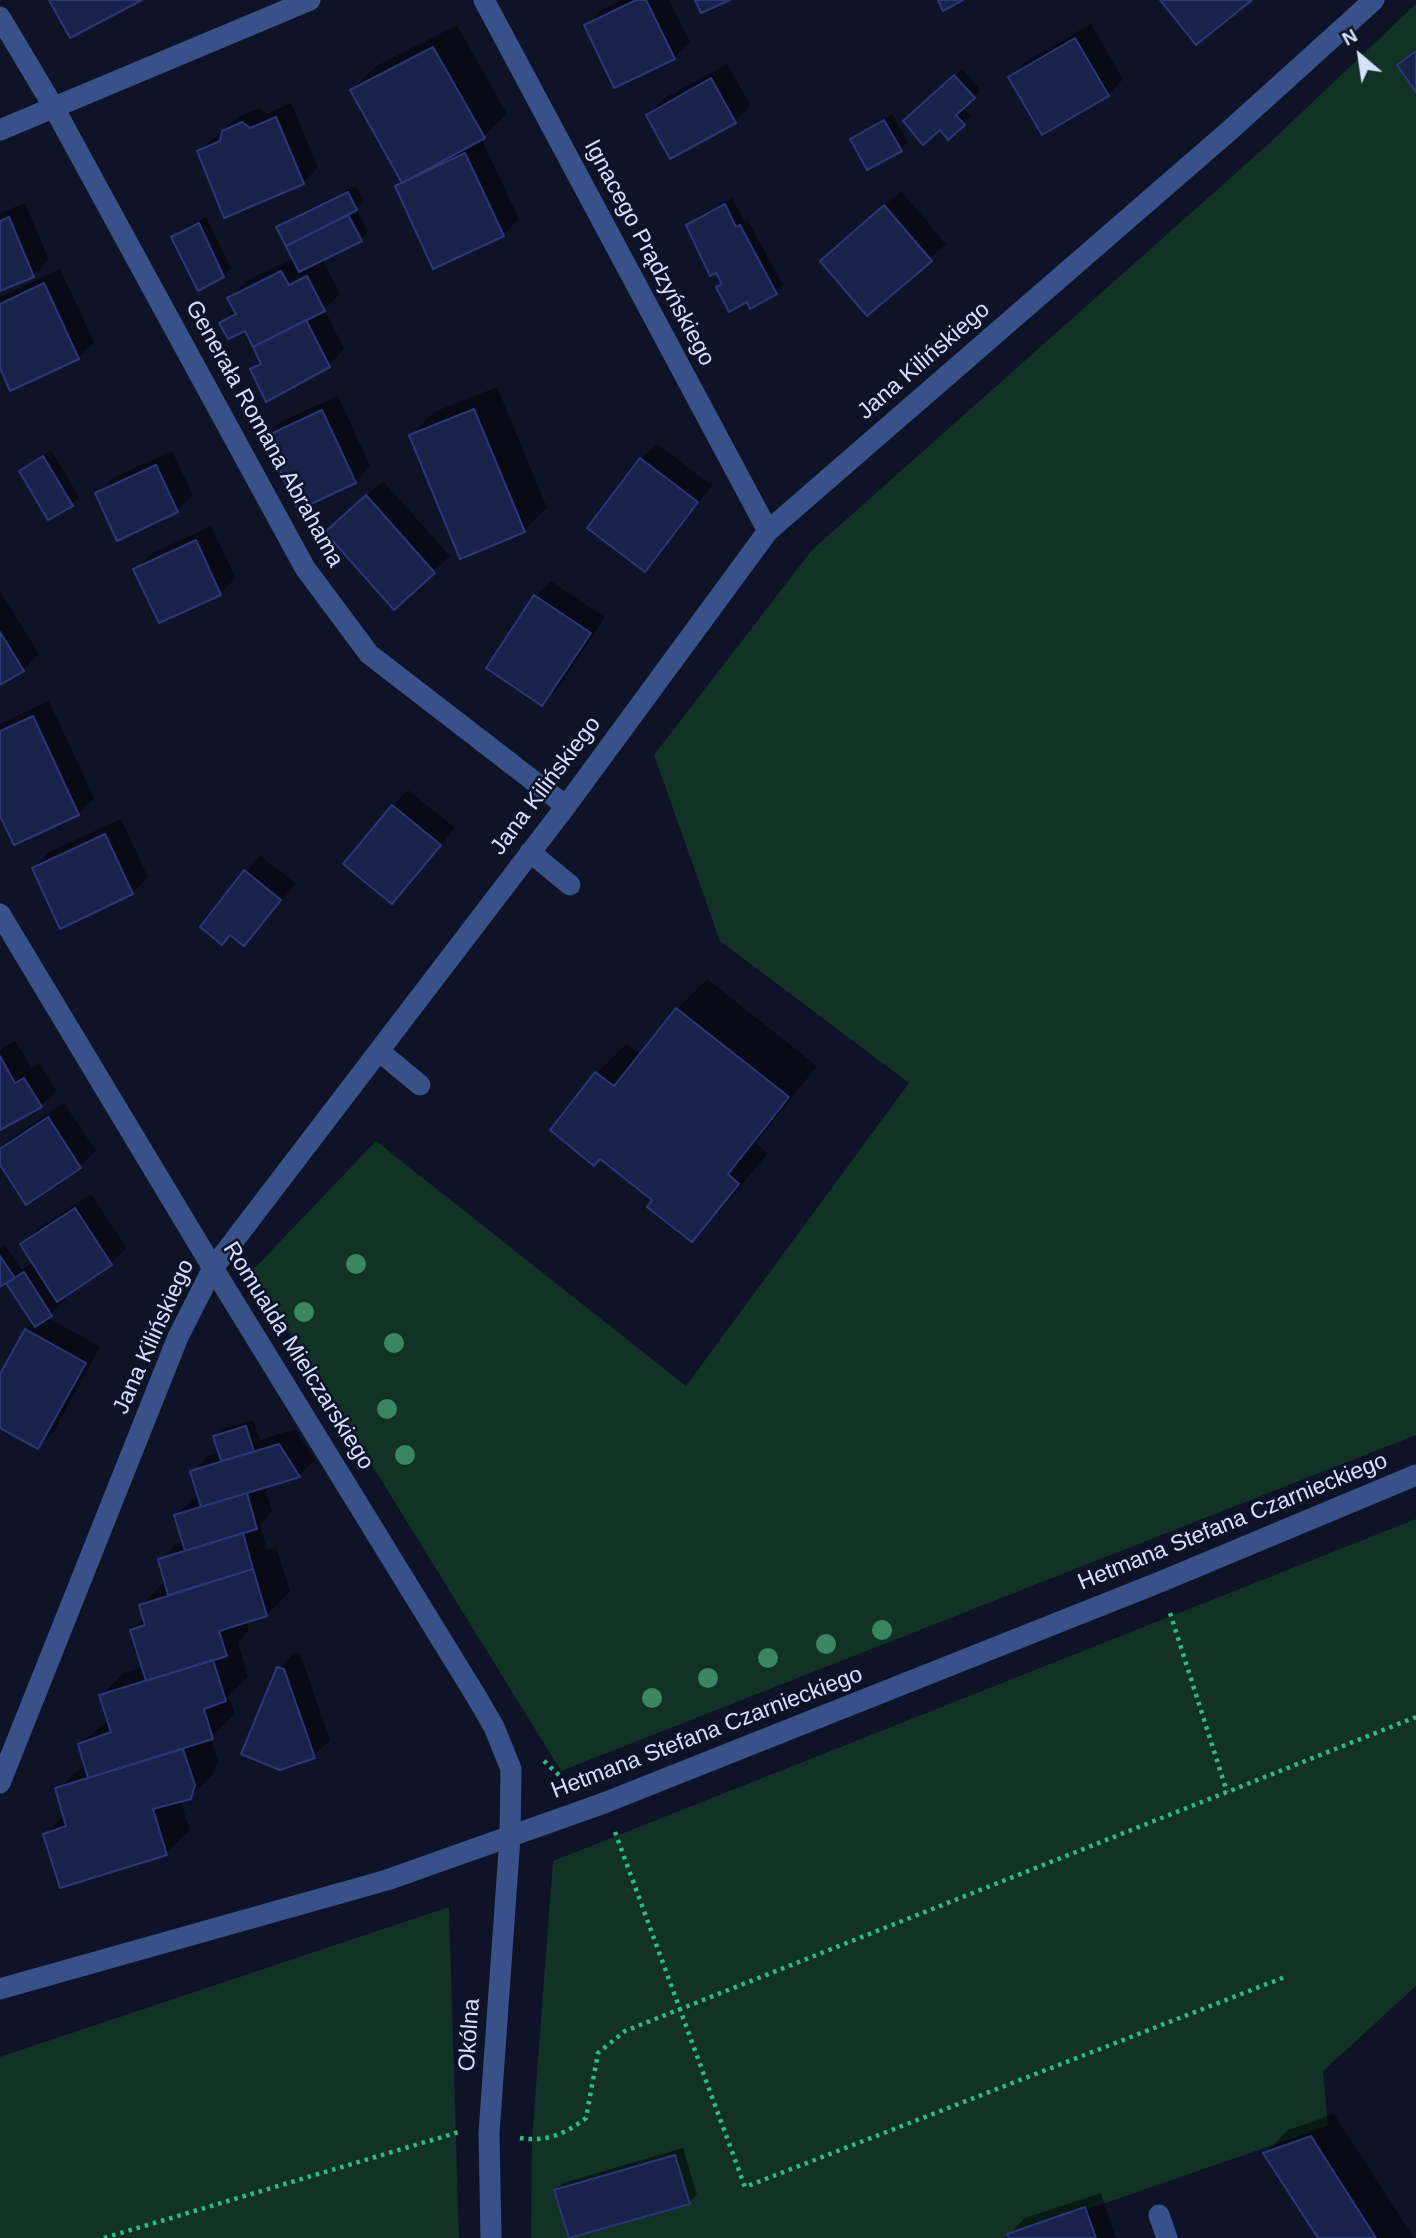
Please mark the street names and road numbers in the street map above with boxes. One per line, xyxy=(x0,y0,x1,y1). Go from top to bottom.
street label: Ignacego Prądzyńskiego xyxy=(578,135,720,371)
street label: Generała Romana Abrahama xyxy=(179,296,349,572)
street label: Jana Kilińskiego xyxy=(852,296,996,426)
street label: Jana Kilińskiego xyxy=(485,711,607,861)
street label: Romualda Mielczarskiego xyxy=(217,1237,379,1475)
street label: Jana Kilińskiego xyxy=(108,1255,200,1419)
street label: Hetmana Stefana Czarnieckiego xyxy=(1074,1447,1392,1597)
street label: Hetmana Stefana Czarnieckiego xyxy=(547,1661,867,1805)
street label: Okólna xyxy=(454,1998,486,2072)

